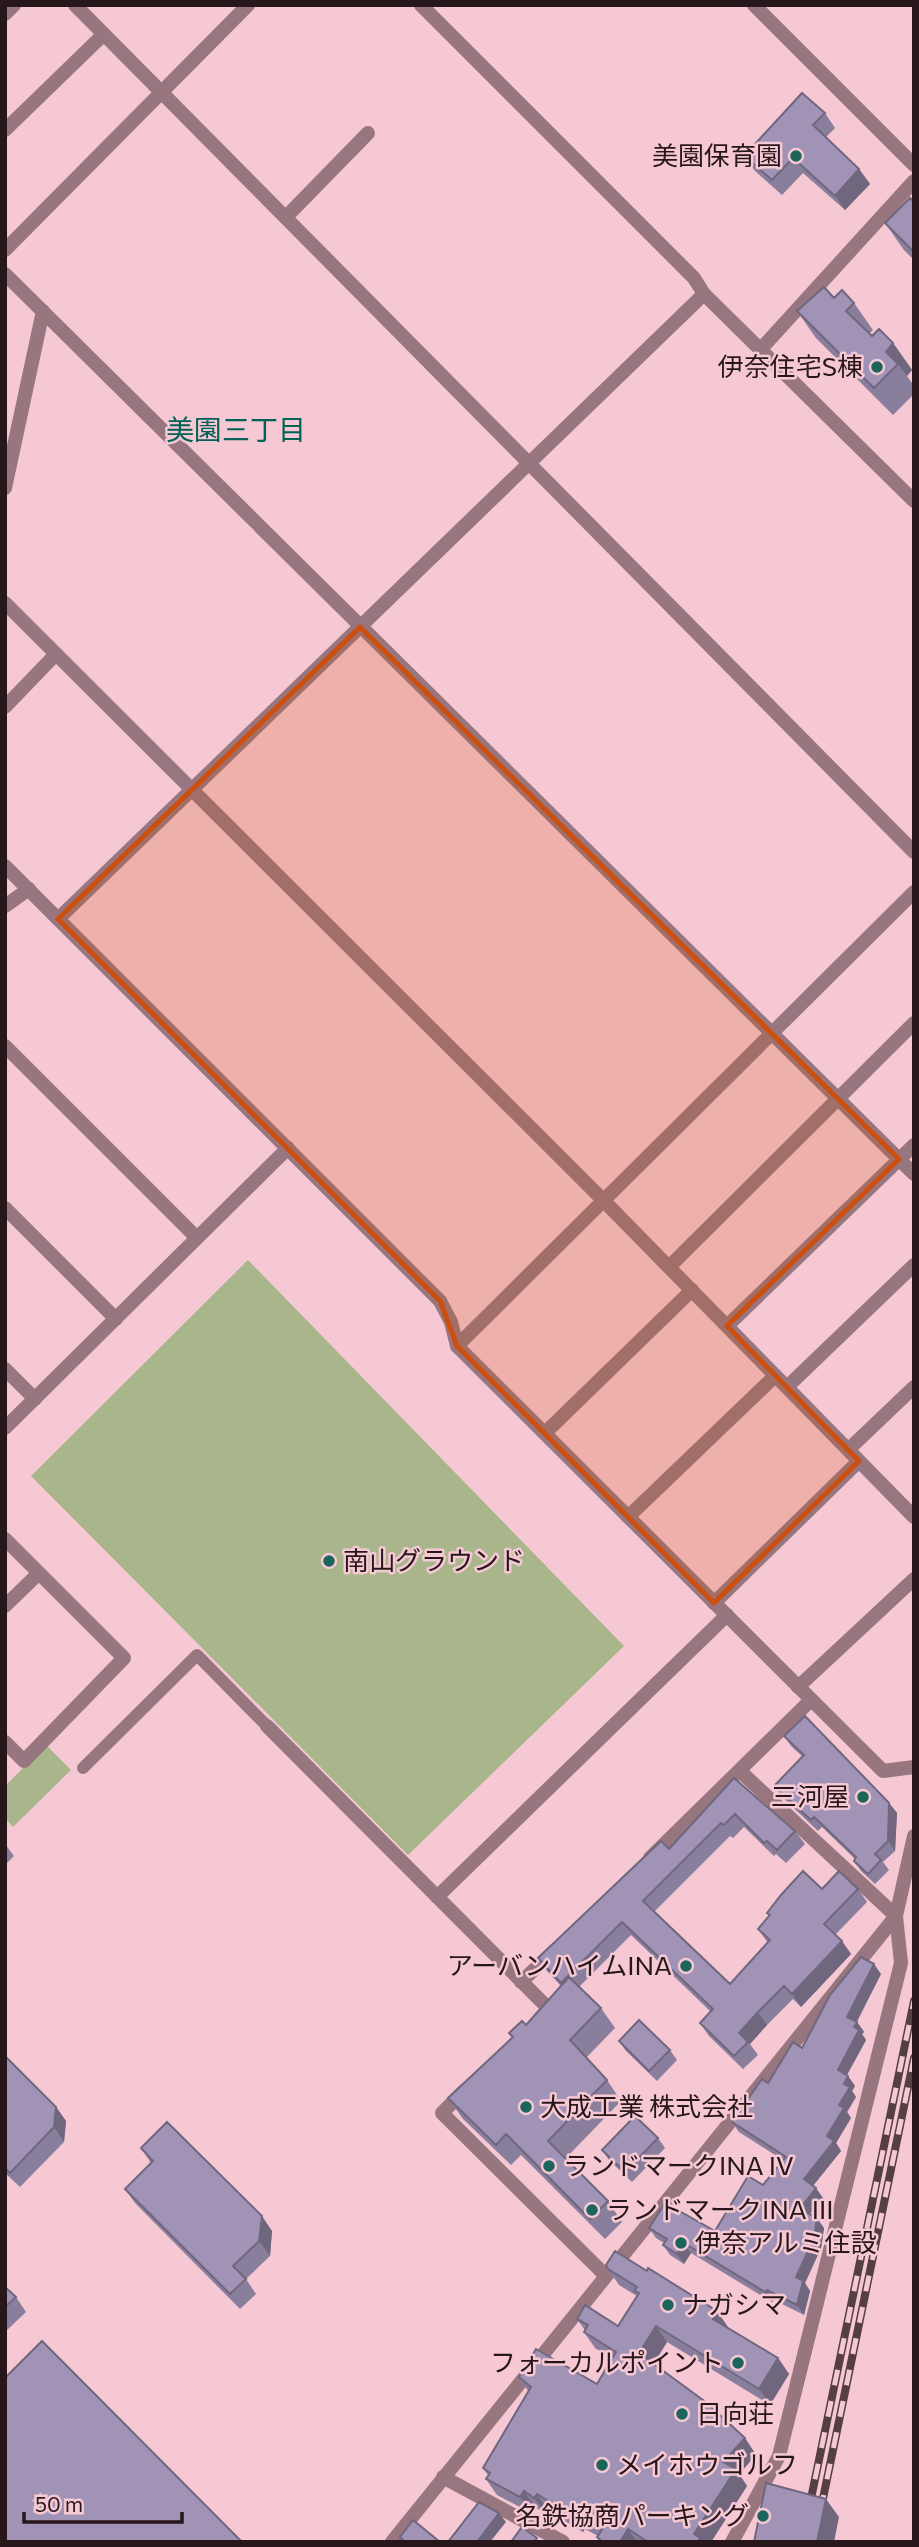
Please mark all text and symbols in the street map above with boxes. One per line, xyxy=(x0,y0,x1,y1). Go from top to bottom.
place label: 美園保育園 xyxy=(652,139,782,170)
marker: 美園保育園 xyxy=(788,148,804,164)
place label: 伊奈住宅S棟 xyxy=(718,350,863,381)
marker: 伊奈住宅S棟 xyxy=(869,359,885,375)
district label: 美園三丁目 xyxy=(166,412,306,446)
place label: 南山グラウンド xyxy=(343,1544,525,1575)
marker: 南山グラウンド xyxy=(321,1553,337,1569)
place label: 三河屋 xyxy=(771,1780,849,1811)
marker: 三河屋 xyxy=(855,1789,871,1805)
place label: アーバンハイムINA xyxy=(447,1949,672,1980)
marker: アーバンハイムINA xyxy=(678,1958,694,1974)
place label: 大成工業 株式会社 xyxy=(540,2090,753,2121)
marker: 大成工業 株式会社 xyxy=(518,2099,534,2115)
place label: ランドマークINA IV xyxy=(563,2149,794,2180)
marker: ランドマークINA IV xyxy=(541,2158,557,2174)
place label: ランドマークINA III xyxy=(606,2193,834,2224)
marker: ランドマークINA III xyxy=(584,2202,600,2218)
place label: 伊奈アルミ住設 xyxy=(695,2226,877,2257)
marker: 伊奈アルミ住設 xyxy=(673,2235,689,2251)
place label: ナガシマ xyxy=(682,2288,786,2319)
marker: ナガシマ xyxy=(660,2297,676,2313)
place label: フォーカルポイント xyxy=(490,2346,724,2377)
marker: フォーカルポイント xyxy=(730,2355,746,2371)
place label: 日向荘 xyxy=(696,2397,774,2428)
marker: 日向荘 xyxy=(674,2406,690,2422)
place label: メイホウゴルフ xyxy=(616,2448,798,2479)
marker: メイホウゴルフ xyxy=(594,2457,610,2473)
scale bar xyxy=(24,2480,182,2524)
text: 50 m xyxy=(35,2491,83,2516)
place label: 名鉄協商パーキング xyxy=(516,2499,749,2530)
marker: 名鉄協商パーキング xyxy=(755,2508,771,2524)

